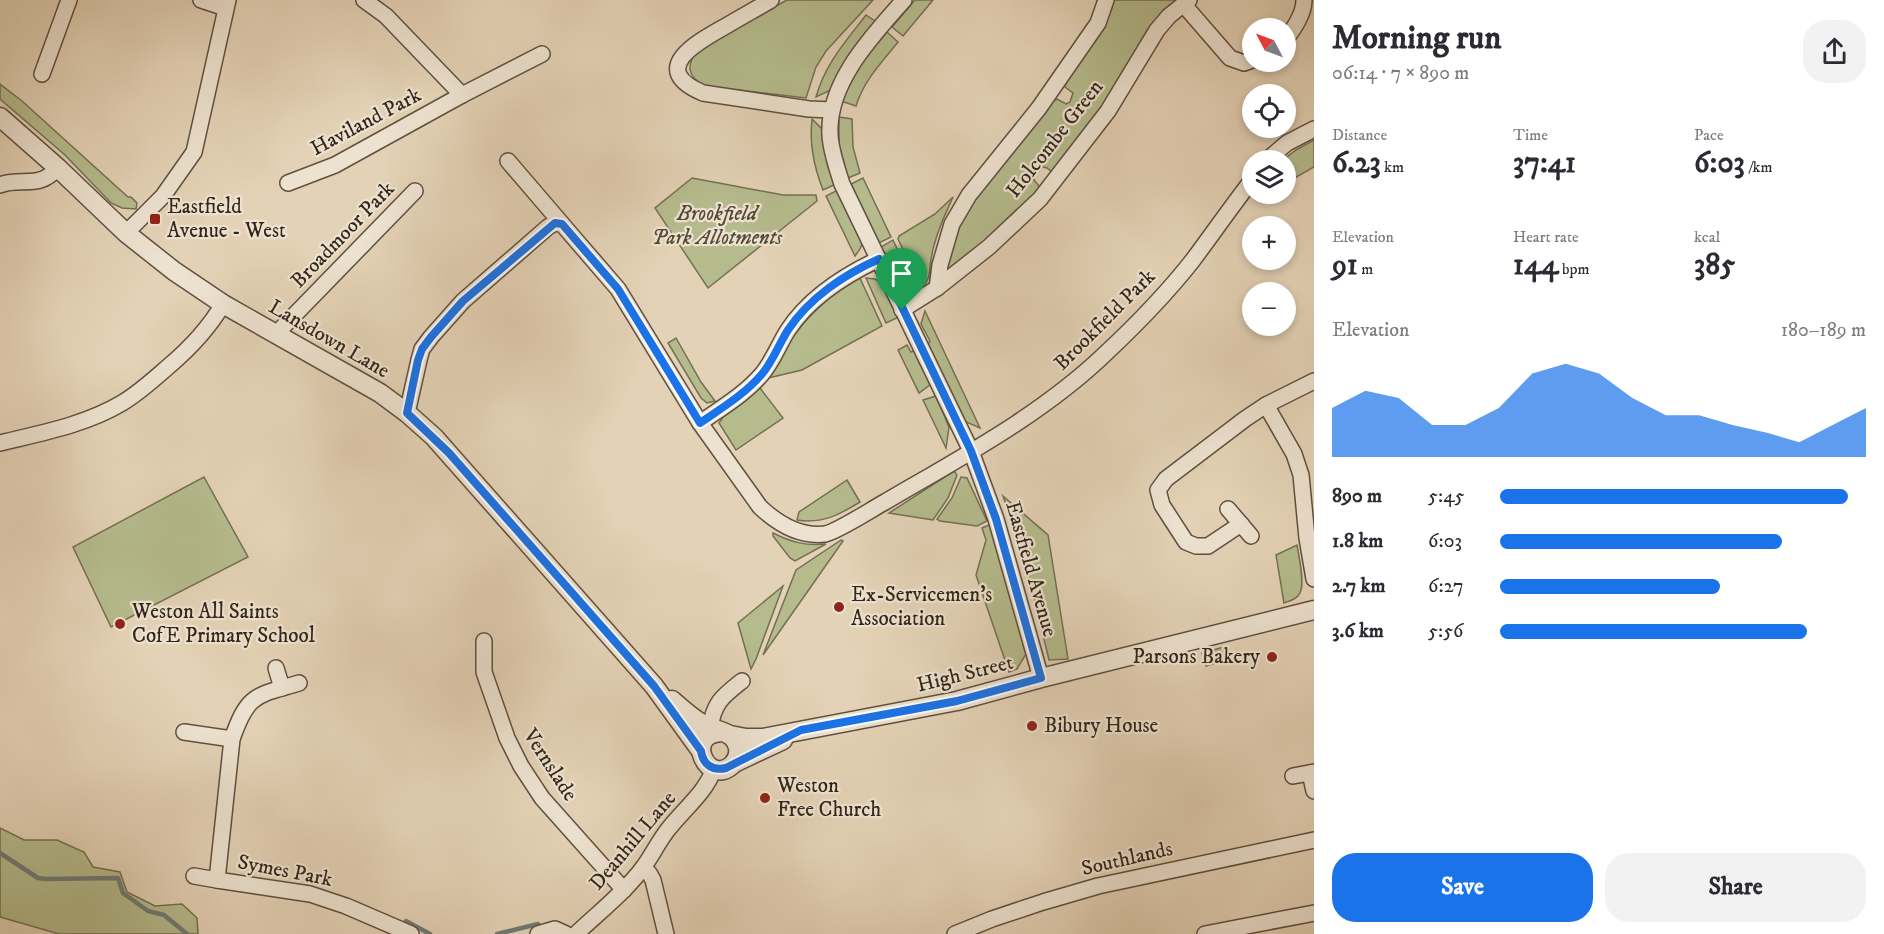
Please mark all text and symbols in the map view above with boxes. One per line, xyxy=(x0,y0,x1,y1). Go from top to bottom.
north arrow xyxy=(1242,18,1296,72)
map controls xyxy=(1242,18,1296,336)
text: Morning run xyxy=(1332,18,1501,59)
button: share xyxy=(1803,20,1866,83)
text: 06:14 · 7 × 890 m xyxy=(1332,61,1469,86)
street label: Holcombe Green xyxy=(1001,75,1109,203)
street label: Haviland Park xyxy=(306,82,426,162)
button: locate xyxy=(1242,84,1296,138)
text: Distance xyxy=(1332,125,1387,145)
text: Time xyxy=(1513,125,1548,145)
text: Pace xyxy=(1694,125,1724,145)
text: 6.23 xyxy=(1332,145,1381,182)
text: 37:41 xyxy=(1513,145,1576,182)
text: 6:03 xyxy=(1694,145,1745,182)
button: layers xyxy=(1242,150,1296,204)
text: km xyxy=(1381,157,1404,177)
text: /km xyxy=(1745,157,1773,177)
street label: Broadmoor Park xyxy=(286,176,401,294)
place label: Eastfield Avenue - West xyxy=(167,194,286,244)
park label: Brookfield Park Allotments xyxy=(652,201,783,251)
marker: Eastfield Avenue - West xyxy=(148,212,162,226)
button: + xyxy=(1242,216,1296,270)
text: Elevation xyxy=(1332,227,1394,247)
text: Heart rate xyxy=(1513,227,1579,247)
text: kcal xyxy=(1694,227,1720,247)
text: 91 xyxy=(1332,247,1358,284)
text: 144 xyxy=(1513,247,1559,284)
text: 385 xyxy=(1694,247,1735,284)
pin xyxy=(876,248,927,310)
icon: arrive xyxy=(885,257,918,290)
text: m xyxy=(1358,259,1373,279)
text: bpm xyxy=(1559,259,1590,279)
street label: Brookfield Park xyxy=(1049,263,1162,376)
button: − xyxy=(1242,282,1296,336)
street label: Lansdown Lane xyxy=(264,294,394,384)
text: Elevation xyxy=(1332,318,1409,343)
text: 180–189 m xyxy=(1781,318,1866,343)
text: 890 m xyxy=(1332,484,1382,509)
text: 5:45 xyxy=(1428,484,1464,509)
street label: Eastfield Avenue xyxy=(999,498,1063,640)
text: 1.8 km xyxy=(1332,529,1383,554)
text: 6:03 xyxy=(1428,529,1462,554)
text: 2.7 km xyxy=(1332,574,1385,599)
text: 6:27 xyxy=(1428,574,1464,599)
place label: Ex-Servicemen's Association xyxy=(851,582,992,632)
place label: Weston All Saints CofE Primary School xyxy=(131,599,316,649)
marker: Ex-Servicemen's Association xyxy=(832,600,846,614)
marker: Weston All Saints CofE Primary School xyxy=(113,617,127,631)
text: 3.6 km xyxy=(1332,619,1384,644)
text: 5:56 xyxy=(1428,619,1464,644)
place label: Parsons Bakery xyxy=(1132,644,1261,670)
street label: High Street xyxy=(914,649,1016,699)
marker: Parsons Bakery xyxy=(1265,650,1279,664)
place label: Bibury House xyxy=(1044,713,1159,739)
marker: Bibury House xyxy=(1025,719,1039,733)
street label: Vernslade xyxy=(516,723,583,806)
place label: Weston Free Church xyxy=(776,773,881,823)
street label: Deanhill Lane xyxy=(584,786,682,896)
marker: Weston Free Church xyxy=(758,791,772,805)
street label: Southlands xyxy=(1079,836,1175,882)
street label: Symes Park xyxy=(235,849,335,893)
button: Save xyxy=(1332,853,1593,922)
button: Share xyxy=(1605,853,1866,922)

